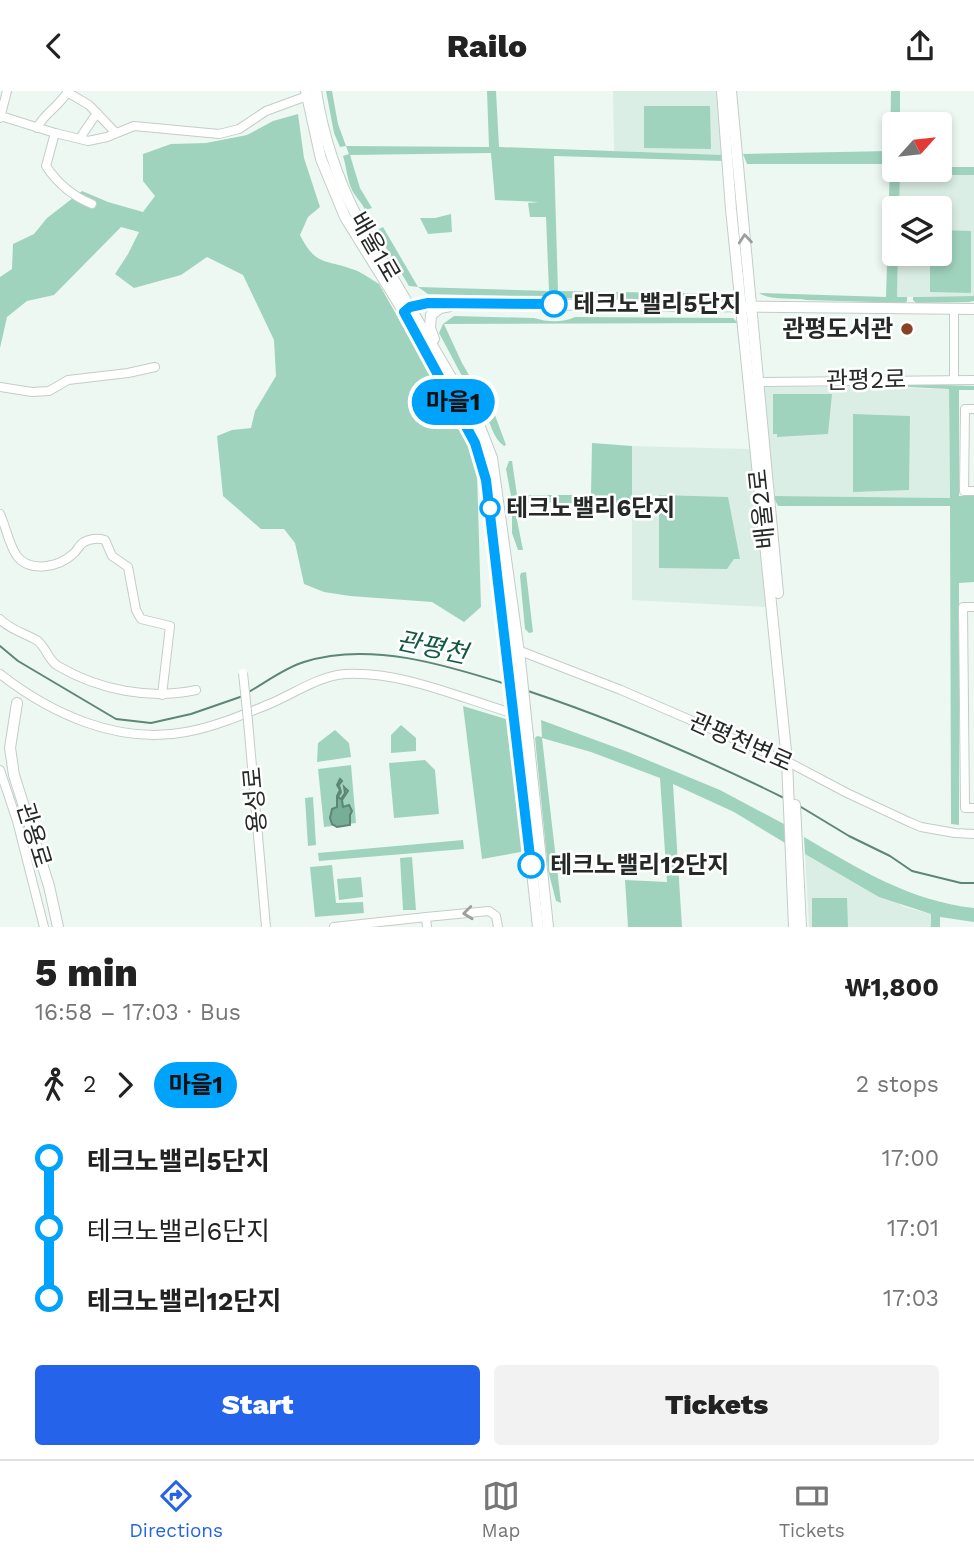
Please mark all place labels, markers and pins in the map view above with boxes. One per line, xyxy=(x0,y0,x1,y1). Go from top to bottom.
place label: 테크노밸리5단지 xyxy=(573,290,742,318)
marker: 테크노밸리5단지 xyxy=(541,291,567,317)
place label: 관평도서관 xyxy=(783,315,893,343)
marker: 관평도서관 xyxy=(899,321,915,337)
place label: 테크노밸리6단지 xyxy=(506,494,675,522)
marker: 테크노밸리6단지 xyxy=(480,498,500,518)
place label: 테크노밸리12단지 xyxy=(550,851,729,879)
marker: 테크노밸리12단지 xyxy=(518,852,544,878)

